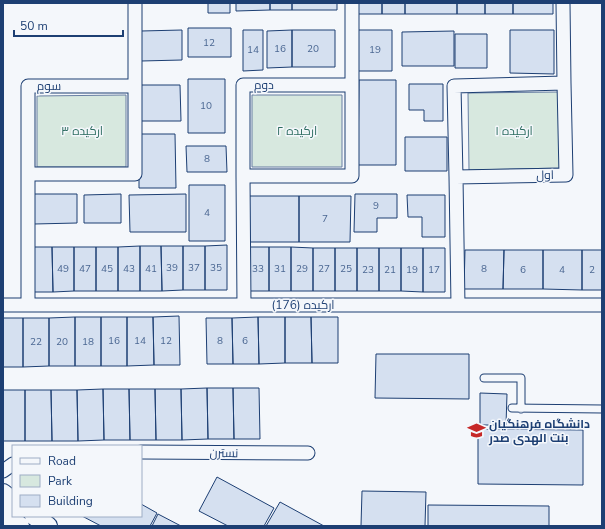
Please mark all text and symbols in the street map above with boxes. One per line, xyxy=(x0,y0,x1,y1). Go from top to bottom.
scale bar xyxy=(14,12,123,38)
text: 50 m xyxy=(20,18,48,34)
house number: 12 xyxy=(203,36,215,50)
house number: 16 xyxy=(274,42,286,56)
house number: 20 xyxy=(307,42,319,56)
house number: 14 xyxy=(247,43,259,57)
house number: 19 xyxy=(369,43,381,57)
street label: دوم xyxy=(254,77,274,93)
street label: سوم xyxy=(37,78,61,94)
house number: 10 xyxy=(200,99,212,113)
park label: ارکیده ۳ xyxy=(61,123,103,139)
park label: ارکیده ۲ xyxy=(277,123,317,139)
park label: ارکیده ۱ xyxy=(495,123,533,139)
house number: 8 xyxy=(204,152,210,166)
street label: اول xyxy=(536,167,554,183)
house number: 9 xyxy=(373,199,379,213)
house number: 4 xyxy=(204,206,210,220)
house number: 7 xyxy=(322,212,328,226)
house number: 39 xyxy=(166,261,178,275)
house number: 37 xyxy=(188,261,200,275)
house number: 35 xyxy=(210,261,222,275)
house number: 49 xyxy=(57,262,69,276)
house number: 47 xyxy=(79,262,91,276)
house number: 45 xyxy=(101,262,113,276)
house number: 43 xyxy=(123,262,135,276)
house number: 41 xyxy=(145,262,157,276)
house number: 33 xyxy=(252,262,264,276)
house number: 31 xyxy=(274,262,286,276)
house number: 29 xyxy=(296,262,308,276)
house number: 27 xyxy=(318,262,330,276)
house number: 25 xyxy=(340,262,352,276)
house number: 8 xyxy=(481,262,487,276)
house number: 23 xyxy=(362,263,374,277)
house number: 21 xyxy=(384,263,396,277)
house number: 19 xyxy=(406,263,418,277)
house number: 17 xyxy=(428,263,440,277)
house number: 6 xyxy=(520,263,526,277)
house number: 4 xyxy=(559,263,565,277)
house number: 2 xyxy=(589,263,595,277)
street label: ارکیده (176) xyxy=(271,297,335,313)
house number: 16 xyxy=(108,334,120,348)
house number: 14 xyxy=(134,334,146,348)
house number: 12 xyxy=(160,334,172,348)
house number: 8 xyxy=(217,334,223,348)
house number: 6 xyxy=(242,334,248,348)
house number: 22 xyxy=(30,335,42,349)
house number: 20 xyxy=(56,335,68,349)
house number: 18 xyxy=(82,335,94,349)
place label: دانشگاه فرهنگیان بنت الهدی صدر xyxy=(488,416,590,446)
school or university icon: دانشگاه فرهنگیان بنت الهدی صدر xyxy=(466,421,486,441)
legend xyxy=(12,445,142,517)
street label: نسترن xyxy=(210,445,238,461)
text: Road xyxy=(48,453,76,469)
text: Park xyxy=(48,473,73,489)
text: Building xyxy=(48,493,93,509)

